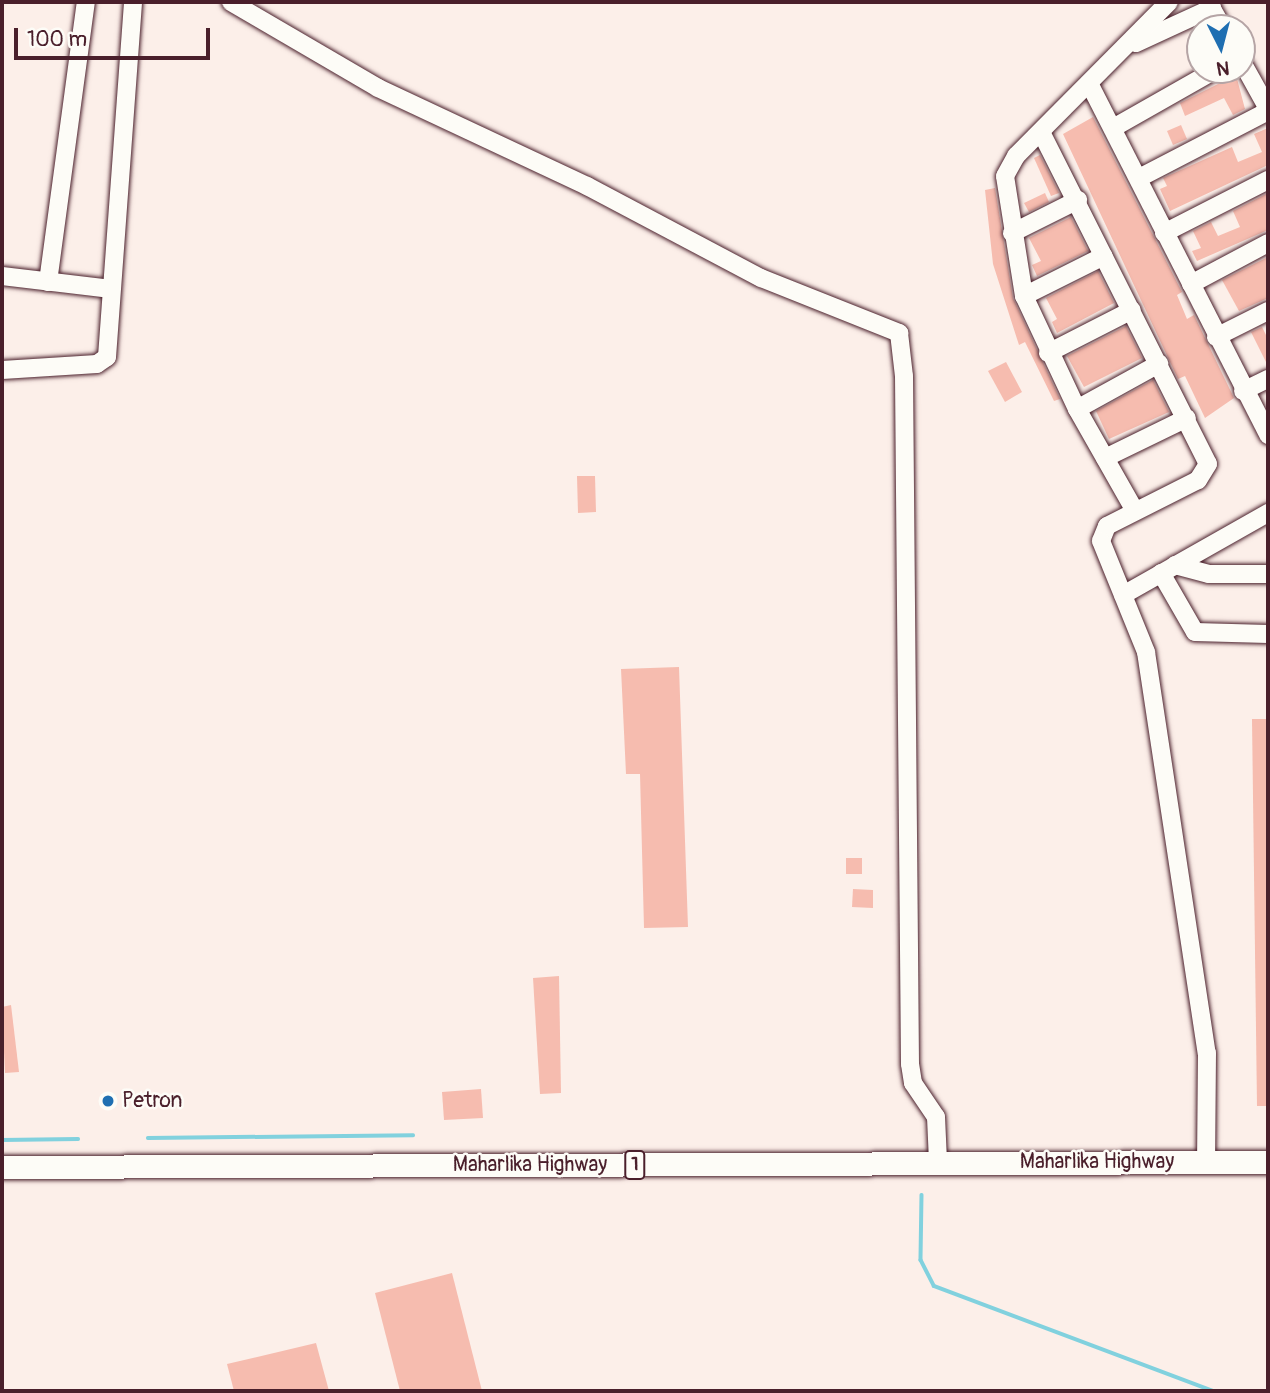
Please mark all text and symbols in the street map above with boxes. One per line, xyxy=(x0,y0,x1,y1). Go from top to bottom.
scale bar xyxy=(18,14,214,58)
north arrow xyxy=(1186,14,1256,84)
text: 100 m xyxy=(27,26,87,53)
text: N xyxy=(1215,55,1231,81)
place label: Petron xyxy=(122,1088,182,1114)
marker: Petron xyxy=(100,1093,116,1109)
road number: 1 xyxy=(623,1149,647,1180)
street label: Maharlika Highway xyxy=(1020,1149,1174,1175)
street label: Maharlika Highway xyxy=(453,1152,607,1178)

